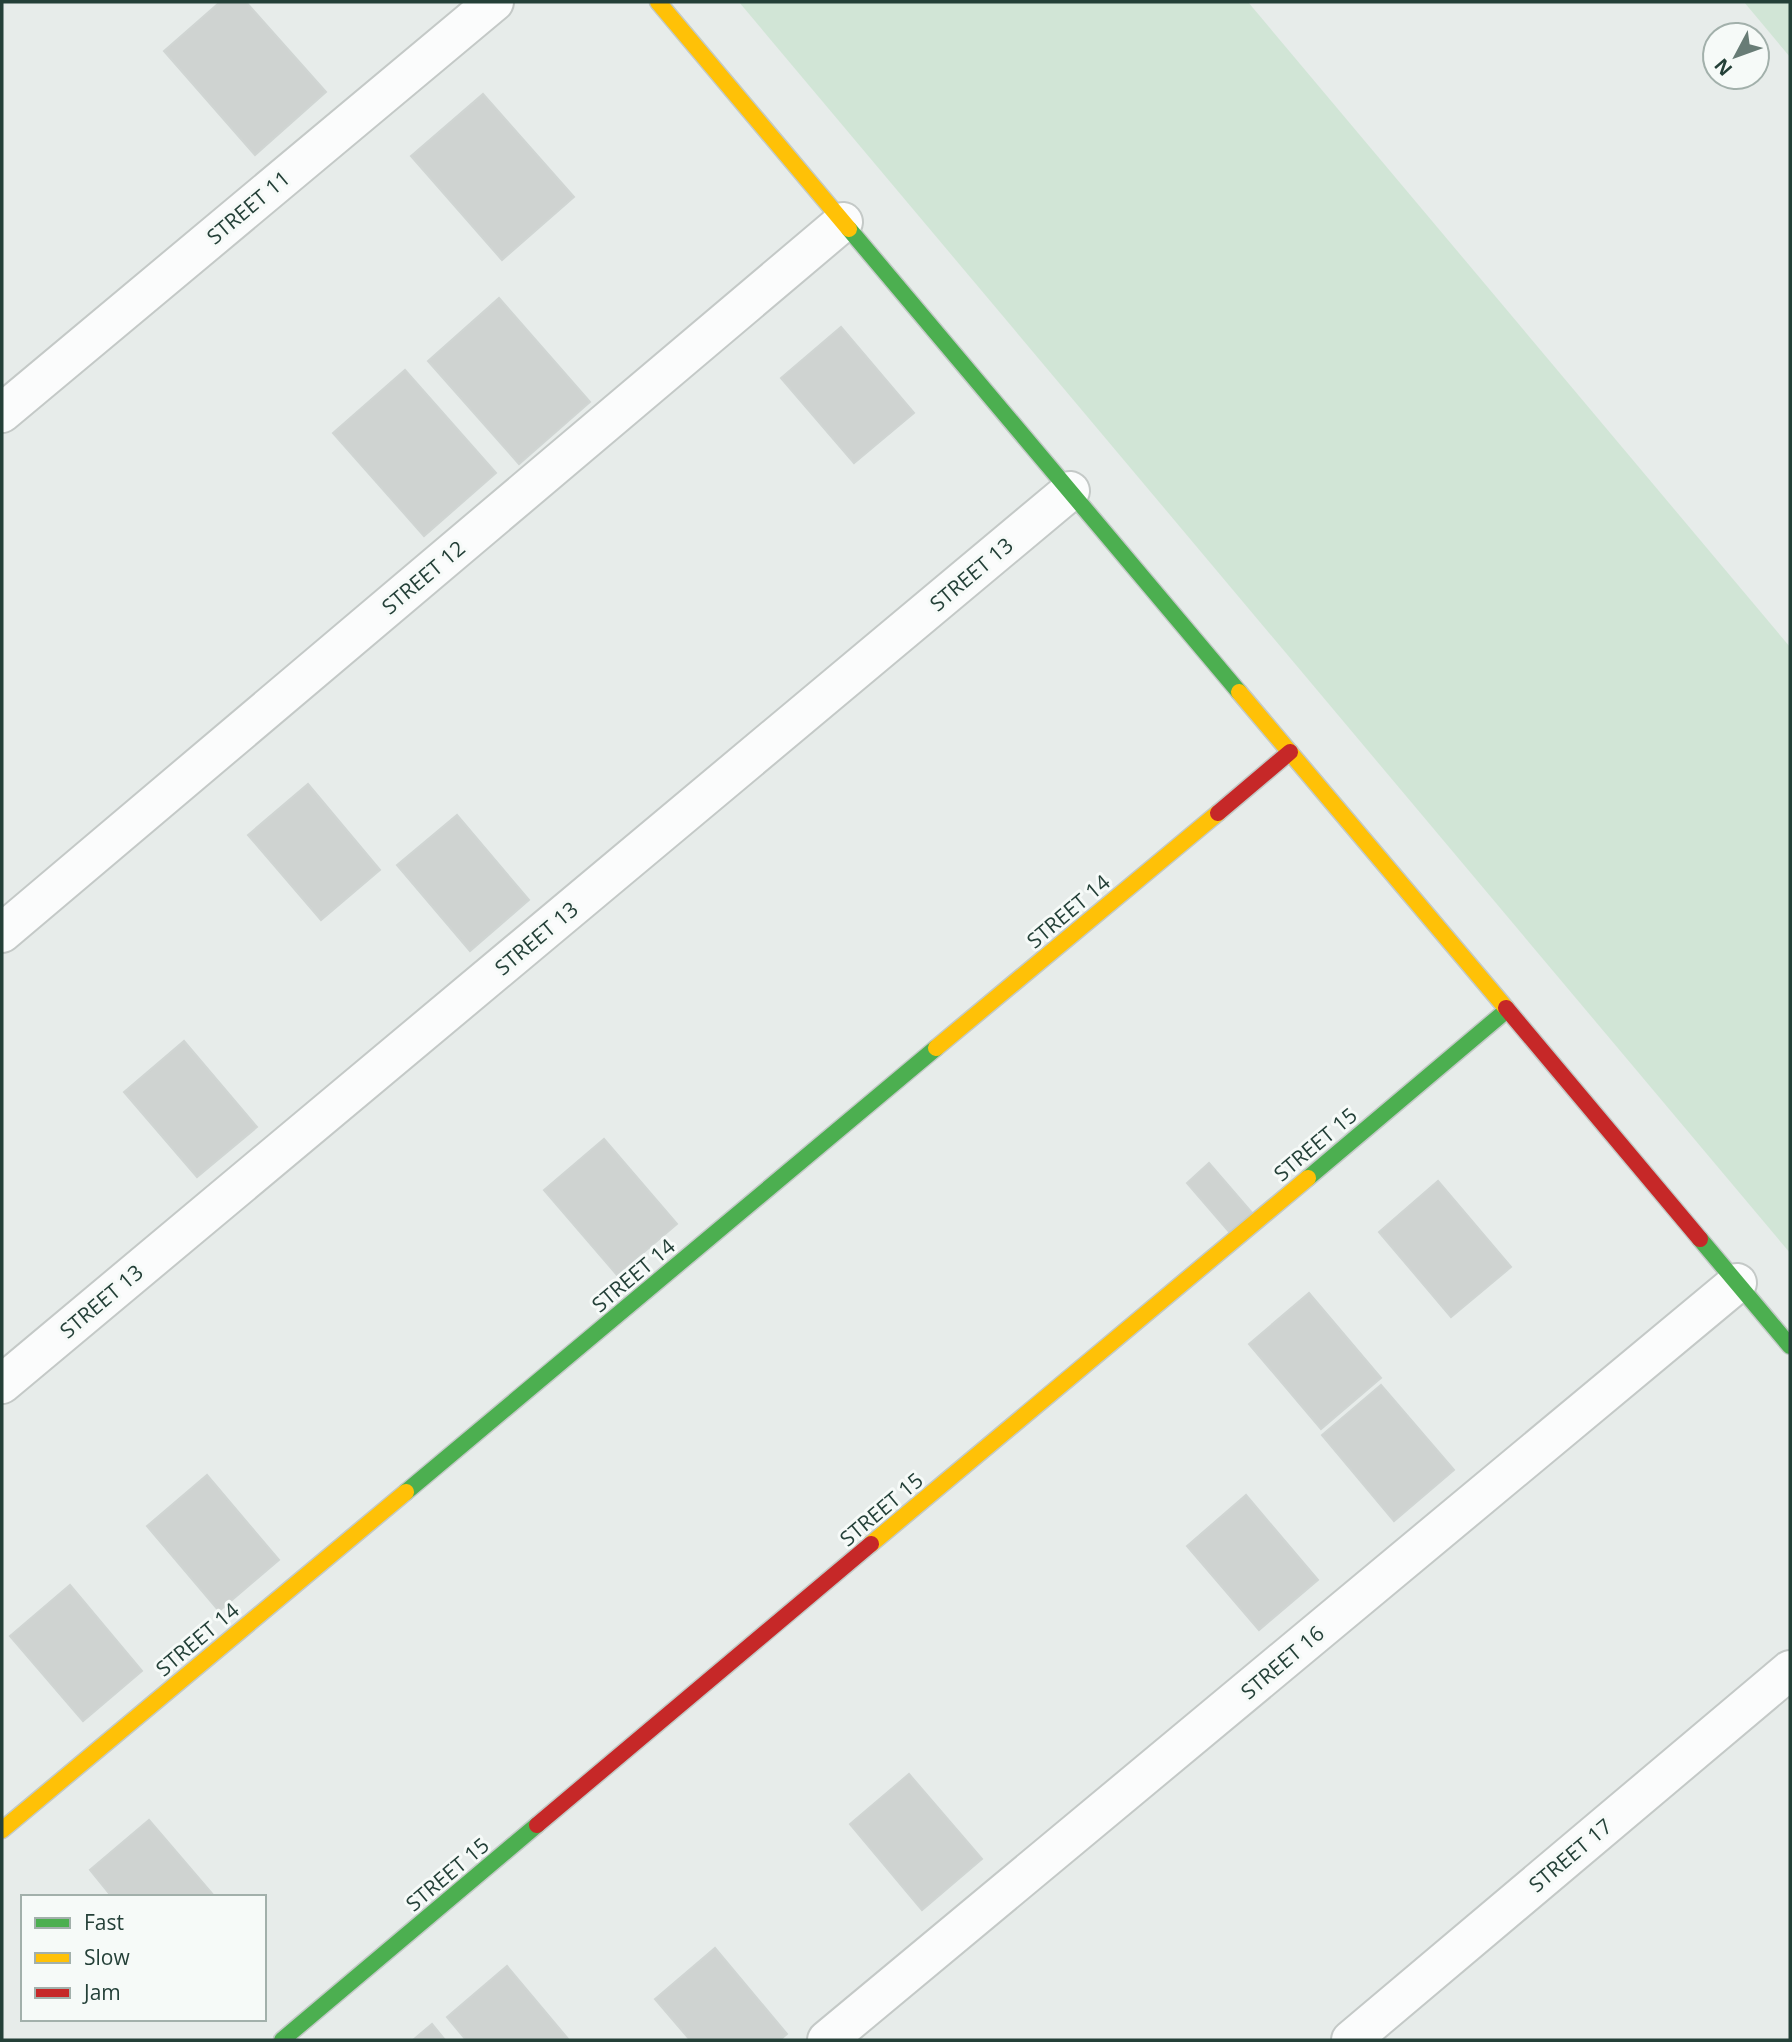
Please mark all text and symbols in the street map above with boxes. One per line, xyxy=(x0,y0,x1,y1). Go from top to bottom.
north arrow xyxy=(1701,21,1771,91)
text: N xyxy=(1708,53,1738,82)
street label: STREET 11 xyxy=(201,164,295,250)
street label: STREET 13 xyxy=(924,531,1018,617)
street label: STREET 12 xyxy=(376,534,470,620)
street label: STREET 14 xyxy=(1021,868,1115,954)
street label: STREET 13 xyxy=(489,895,583,981)
street label: STREET 15 xyxy=(1268,1101,1362,1187)
street label: STREET 14 xyxy=(586,1232,680,1318)
street label: STREET 13 xyxy=(54,1258,148,1344)
street label: STREET 15 xyxy=(834,1466,928,1552)
street label: STREET 14 xyxy=(150,1596,244,1682)
street label: STREET 16 xyxy=(1235,1619,1329,1705)
street label: STREET 17 xyxy=(1523,1812,1617,1898)
street label: STREET 15 xyxy=(400,1831,494,1917)
legend xyxy=(21,1895,266,2021)
text: Fast xyxy=(84,1908,124,1936)
text: Slow xyxy=(84,1943,130,1971)
text: Jam xyxy=(82,1978,121,2006)

